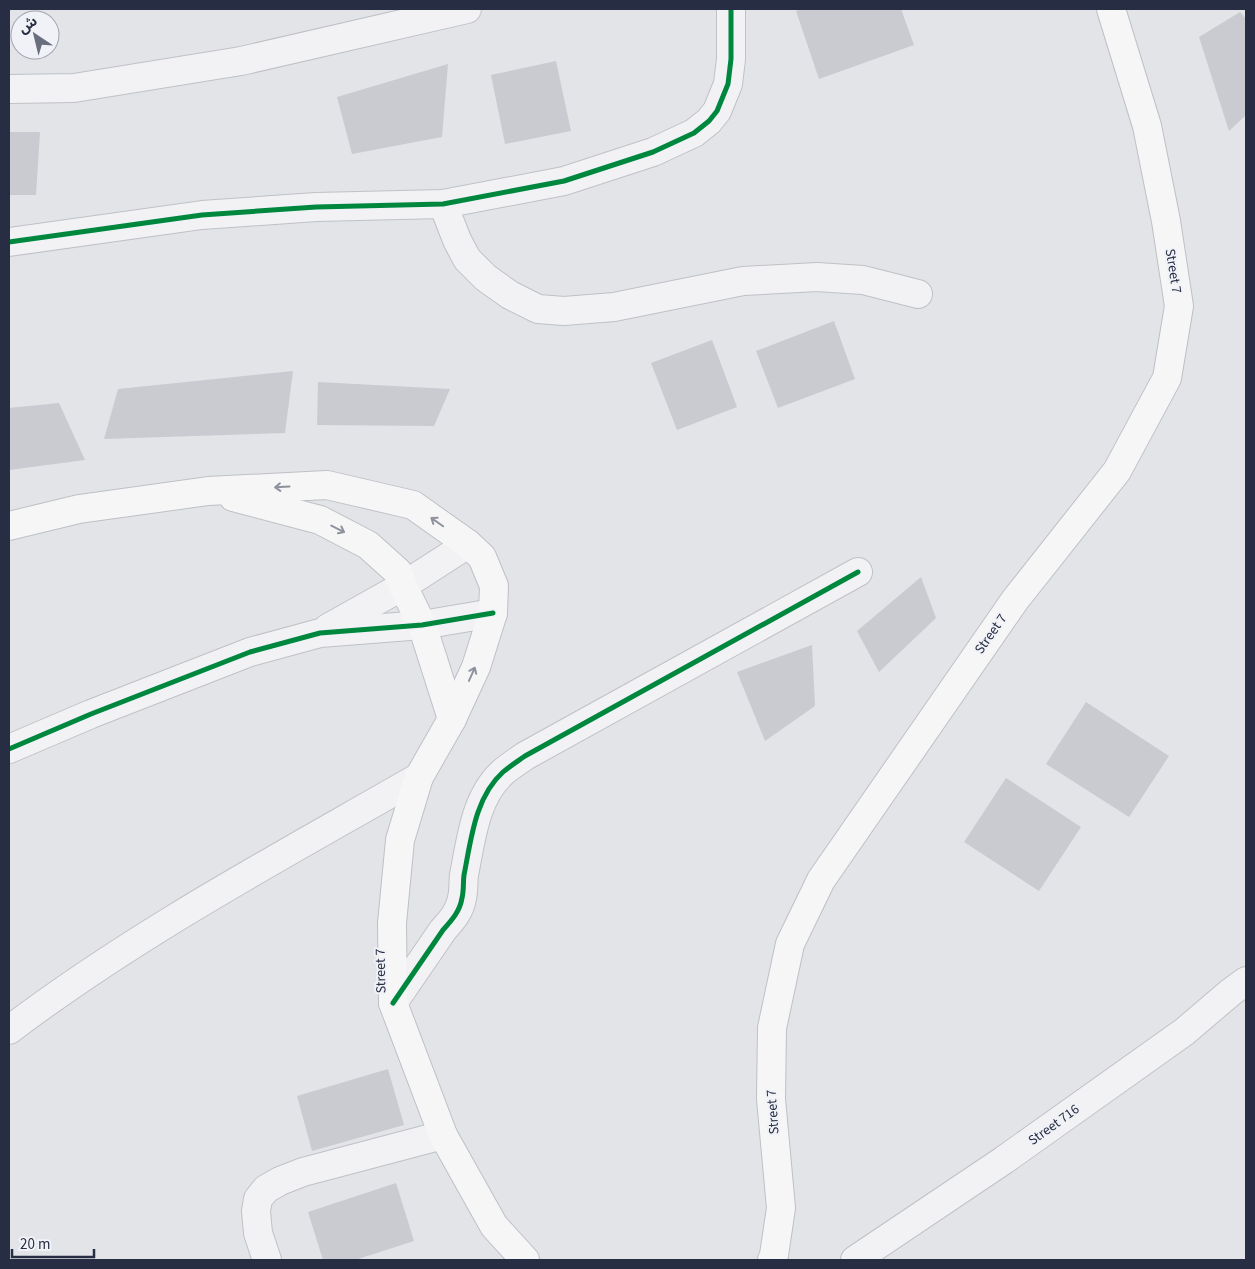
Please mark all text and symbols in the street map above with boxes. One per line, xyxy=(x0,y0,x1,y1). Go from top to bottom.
north arrow xyxy=(10,10,60,60)
text: ش xyxy=(15,11,42,39)
street label: Street 7 xyxy=(1160,247,1186,295)
one-way arrow xyxy=(275,483,291,492)
one-way arrow xyxy=(430,517,444,527)
one-way arrow xyxy=(330,525,345,534)
street label: Street 7 xyxy=(970,610,1012,658)
one-way arrow xyxy=(468,667,478,682)
street label: Street 7 xyxy=(371,948,391,994)
street label: Street 7 xyxy=(761,1089,785,1135)
street label: Street 716 xyxy=(1024,1100,1084,1150)
scale bar xyxy=(12,1226,95,1258)
text: 20 m xyxy=(20,1234,50,1255)

